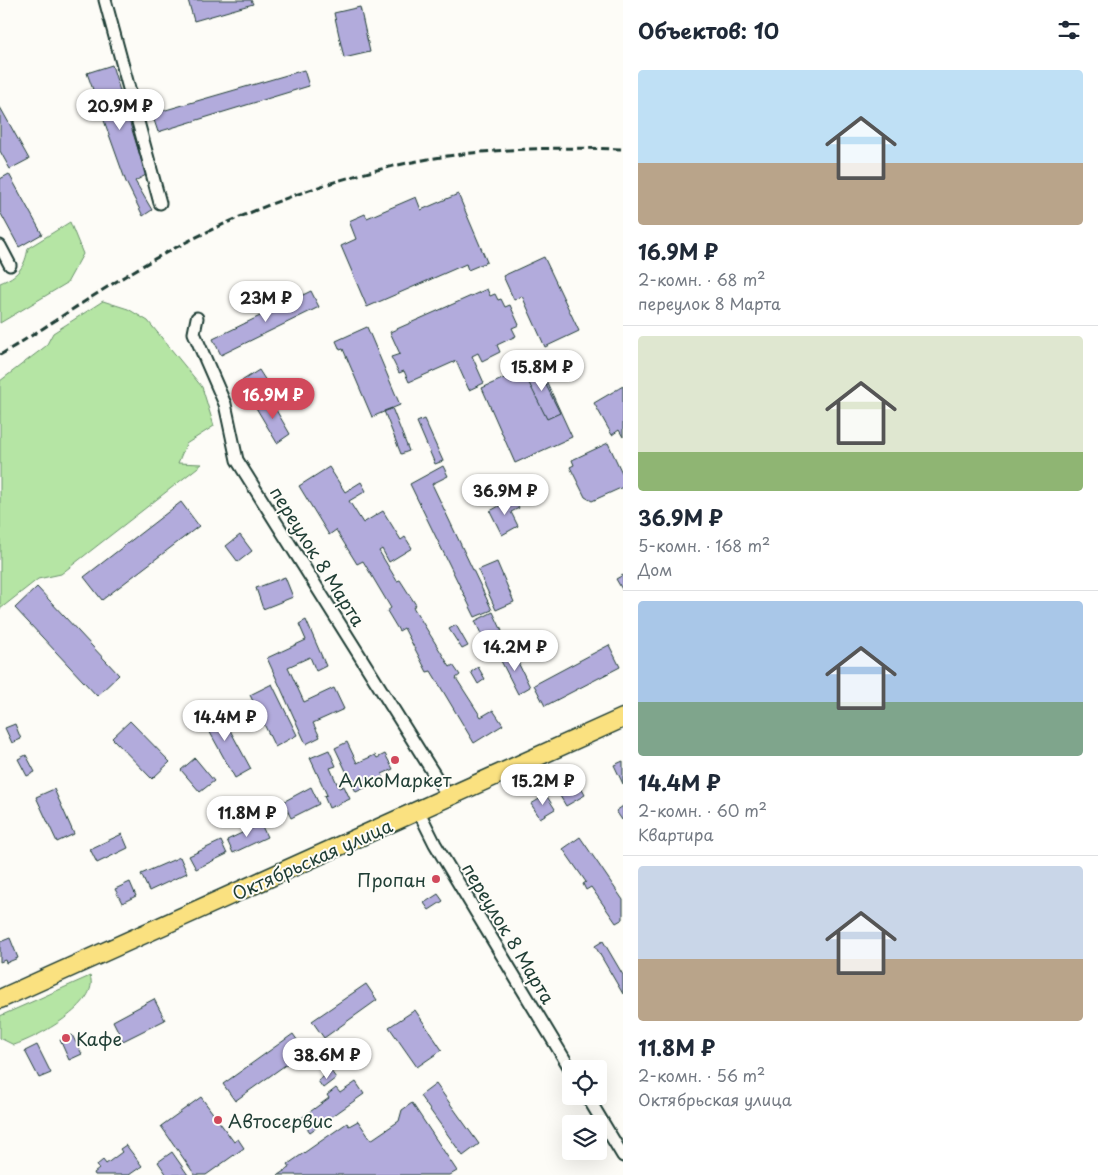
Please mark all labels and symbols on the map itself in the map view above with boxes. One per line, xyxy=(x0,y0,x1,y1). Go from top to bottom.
pin: 20.9M ₽ xyxy=(74,88,166,131)
pin: 23M ₽ xyxy=(231,280,301,323)
pin: 15.8M ₽ xyxy=(496,350,588,392)
pin: 16.9M ₽ xyxy=(227,378,319,420)
pin: 36.9M ₽ xyxy=(459,474,551,516)
street label: переулок 8 Марта xyxy=(264,481,372,631)
pin: 14.2M ₽ xyxy=(469,630,561,672)
pin: 14.4M ₽ xyxy=(179,700,271,742)
marker: АлкоМаркет xyxy=(389,754,401,766)
pin: 15.2M ₽ xyxy=(497,764,589,806)
place label: АлкоМаркет xyxy=(338,766,452,793)
pin: 11.8M ₽ xyxy=(201,796,293,838)
street label: Октябрьская улица xyxy=(227,811,397,907)
street label: переулок 8 Марта xyxy=(456,857,562,1009)
place label: Пропан xyxy=(357,866,426,893)
marker: Пропан xyxy=(430,873,442,885)
place label: Кафе xyxy=(76,1025,122,1052)
marker: Кафе xyxy=(60,1032,72,1044)
pin: 38.6M ₽ xyxy=(281,1038,373,1080)
place label: Автосервис xyxy=(228,1107,333,1134)
marker: Автосервис xyxy=(212,1114,224,1126)

